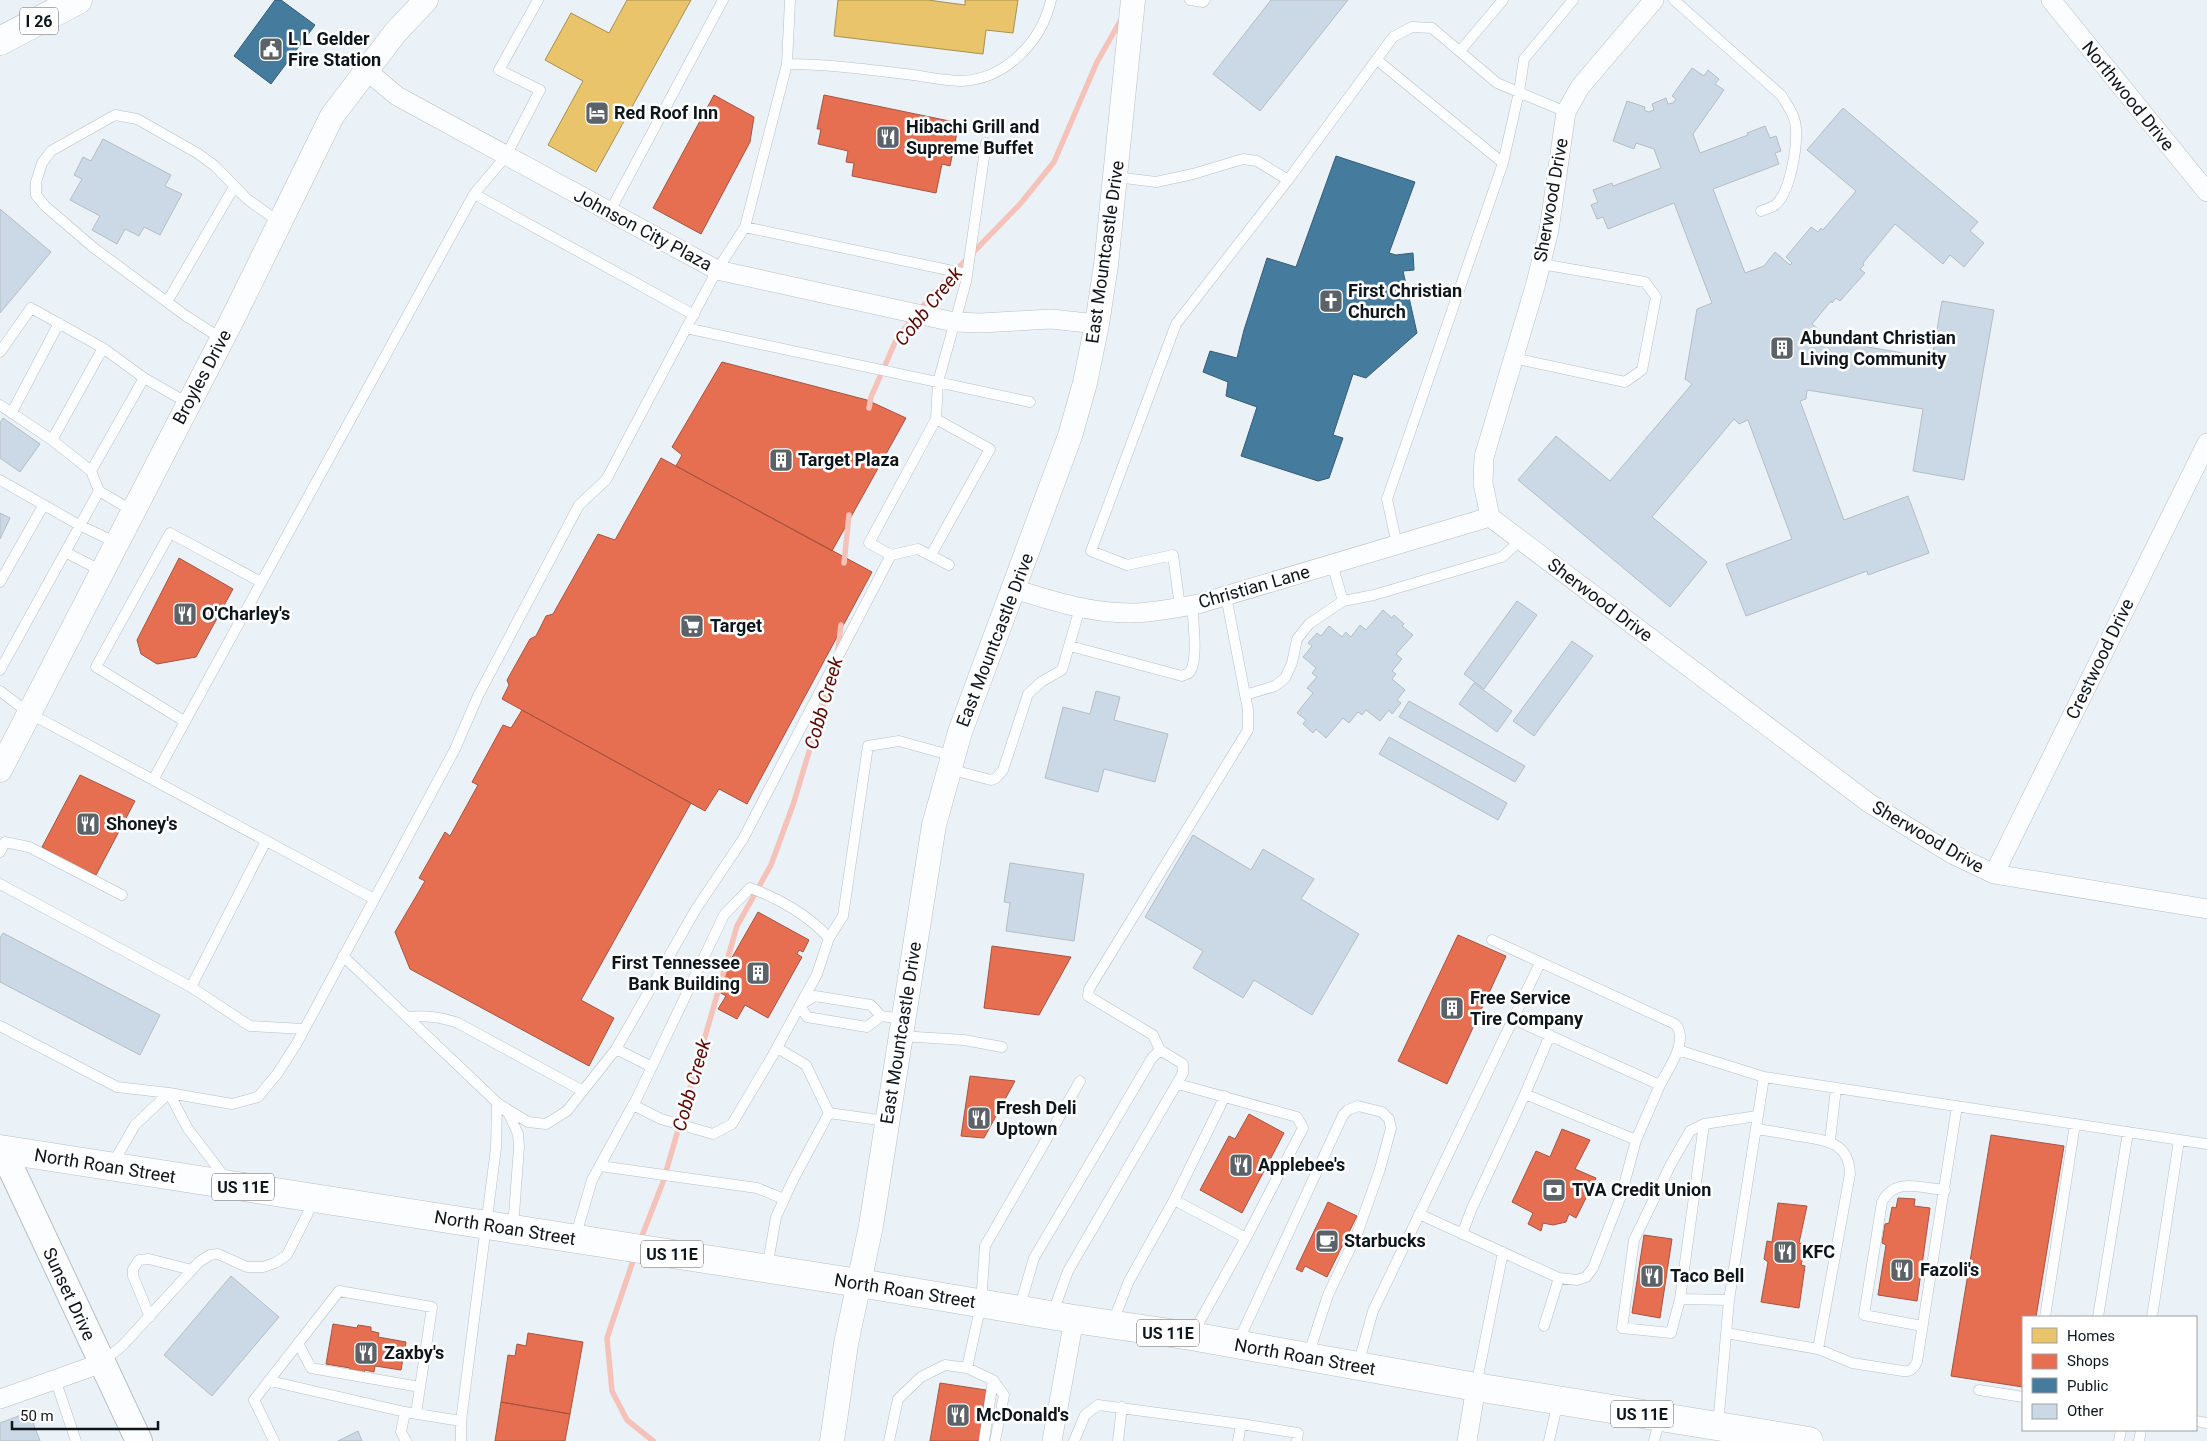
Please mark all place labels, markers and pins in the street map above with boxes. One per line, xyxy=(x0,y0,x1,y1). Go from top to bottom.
place label: L L Gelder Fire Station xyxy=(288,28,381,70)
public building icon: L L Gelder Fire Station xyxy=(258,36,284,62)
hotel icon: Red Roof Inn xyxy=(584,100,610,126)
place label: Red Roof Inn xyxy=(614,102,718,123)
place label: Hibachi Grill and Supreme Buffet xyxy=(906,116,1039,158)
restaurant icon: Hibachi Grill and Supreme Buffet xyxy=(875,124,901,150)
place label: First Christian Church xyxy=(1348,280,1462,322)
church icon: First Christian Church xyxy=(1318,288,1344,314)
place label: Abundant Christian Living Community xyxy=(1800,327,1956,369)
building icon: Abundant Christian Living Community xyxy=(1769,335,1795,361)
building icon: Target Plaza xyxy=(768,447,794,473)
place label: Target Plaza xyxy=(798,449,900,470)
restaurant icon: O'Charley's xyxy=(172,601,198,627)
place label: O'Charley's xyxy=(202,603,290,624)
supermarket icon: Target xyxy=(679,613,705,639)
place label: Target xyxy=(710,615,762,636)
restaurant icon: Shoney's xyxy=(75,811,101,837)
place label: Shoney's xyxy=(106,813,178,834)
place label: First Tennessee Bank Building xyxy=(612,952,740,994)
building icon: First Tennessee Bank Building xyxy=(745,960,771,986)
place label: Free Service Tire Company xyxy=(1470,987,1584,1029)
building icon: Free Service Tire Company xyxy=(1439,995,1465,1021)
place label: Fresh Deli Uptown xyxy=(996,1097,1077,1139)
restaurant icon: Fresh Deli Uptown xyxy=(966,1105,992,1131)
restaurant icon: Applebee's xyxy=(1228,1152,1254,1178)
place label: Applebee's xyxy=(1258,1154,1345,1175)
bank icon: TVA Credit Union xyxy=(1541,1177,1567,1203)
place label: TVA Credit Union xyxy=(1572,1179,1711,1200)
cafe icon: Starbucks xyxy=(1314,1228,1340,1254)
place label: Starbucks xyxy=(1344,1230,1426,1251)
restaurant icon: KFC xyxy=(1772,1239,1798,1265)
place label: KFC xyxy=(1802,1241,1835,1262)
restaurant icon: Fazoli's xyxy=(1889,1257,1915,1283)
place label: Fazoli's xyxy=(1920,1259,1979,1280)
restaurant icon: Taco Bell xyxy=(1639,1263,1665,1289)
place label: Taco Bell xyxy=(1670,1265,1744,1286)
restaurant icon: Zaxby's xyxy=(353,1340,379,1366)
place label: Zaxby's xyxy=(384,1342,444,1363)
restaurant icon: McDonald's xyxy=(945,1402,971,1428)
place label: McDonald's xyxy=(976,1404,1069,1425)

